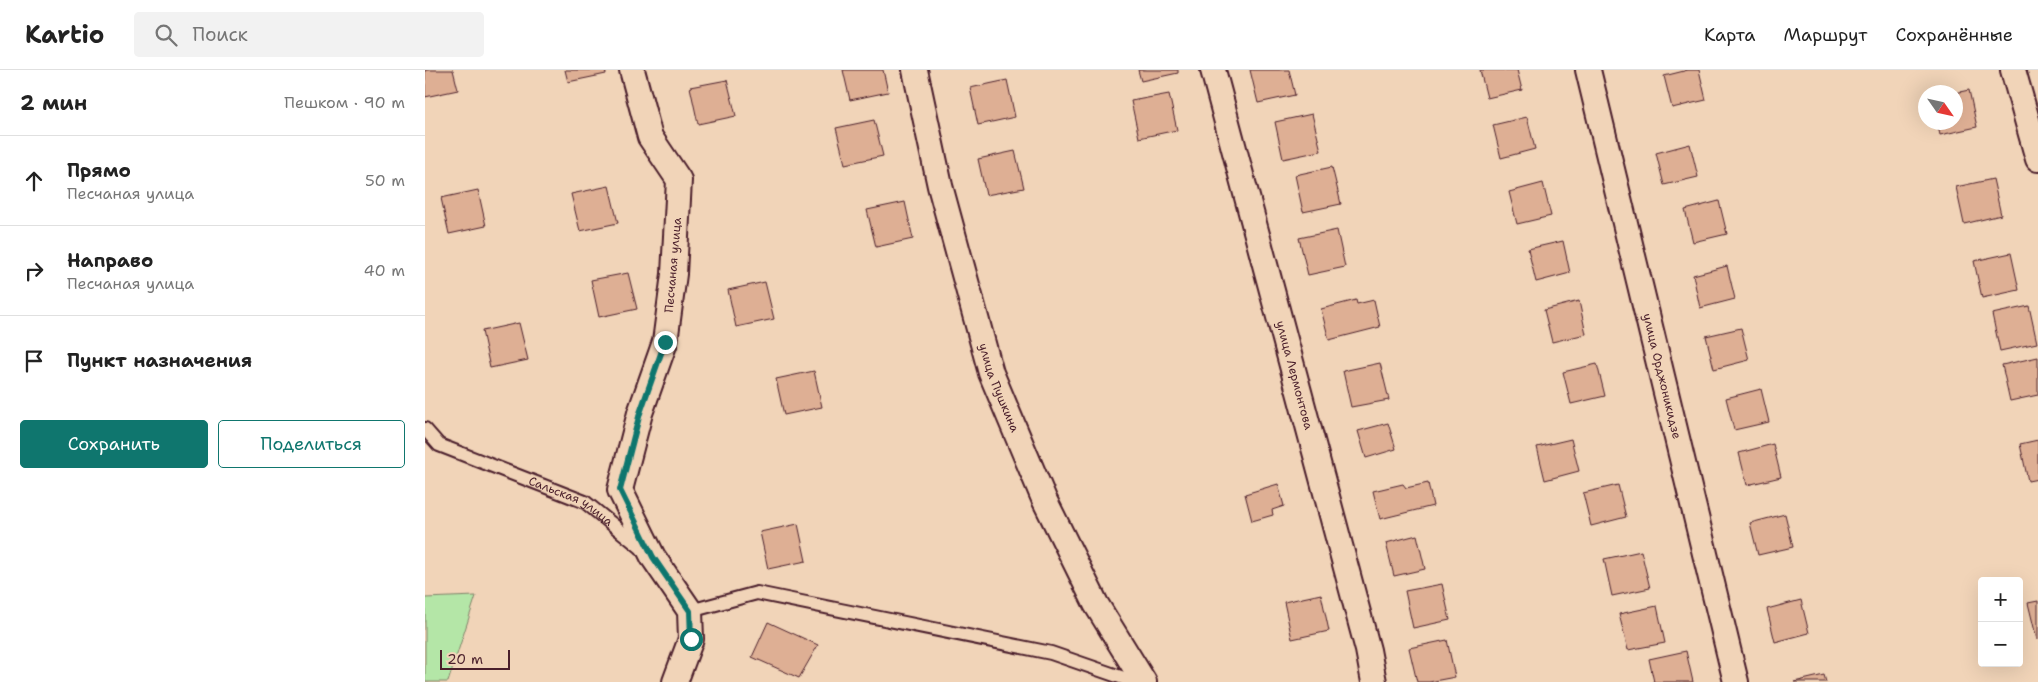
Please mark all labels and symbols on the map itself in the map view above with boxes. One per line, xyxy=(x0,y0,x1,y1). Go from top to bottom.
north arrow xyxy=(1918,85,1963,130)
street label: Песчаная улица xyxy=(661,216,685,313)
street label: улица Орджоникидзе xyxy=(1639,312,1685,441)
street label: улица Лермонтова xyxy=(1272,319,1317,432)
route end xyxy=(654,331,677,354)
street label: улица Пушкина xyxy=(975,341,1023,435)
street label: Сальская улица xyxy=(526,473,617,530)
route start xyxy=(680,628,703,651)
scale bar xyxy=(440,647,510,670)

